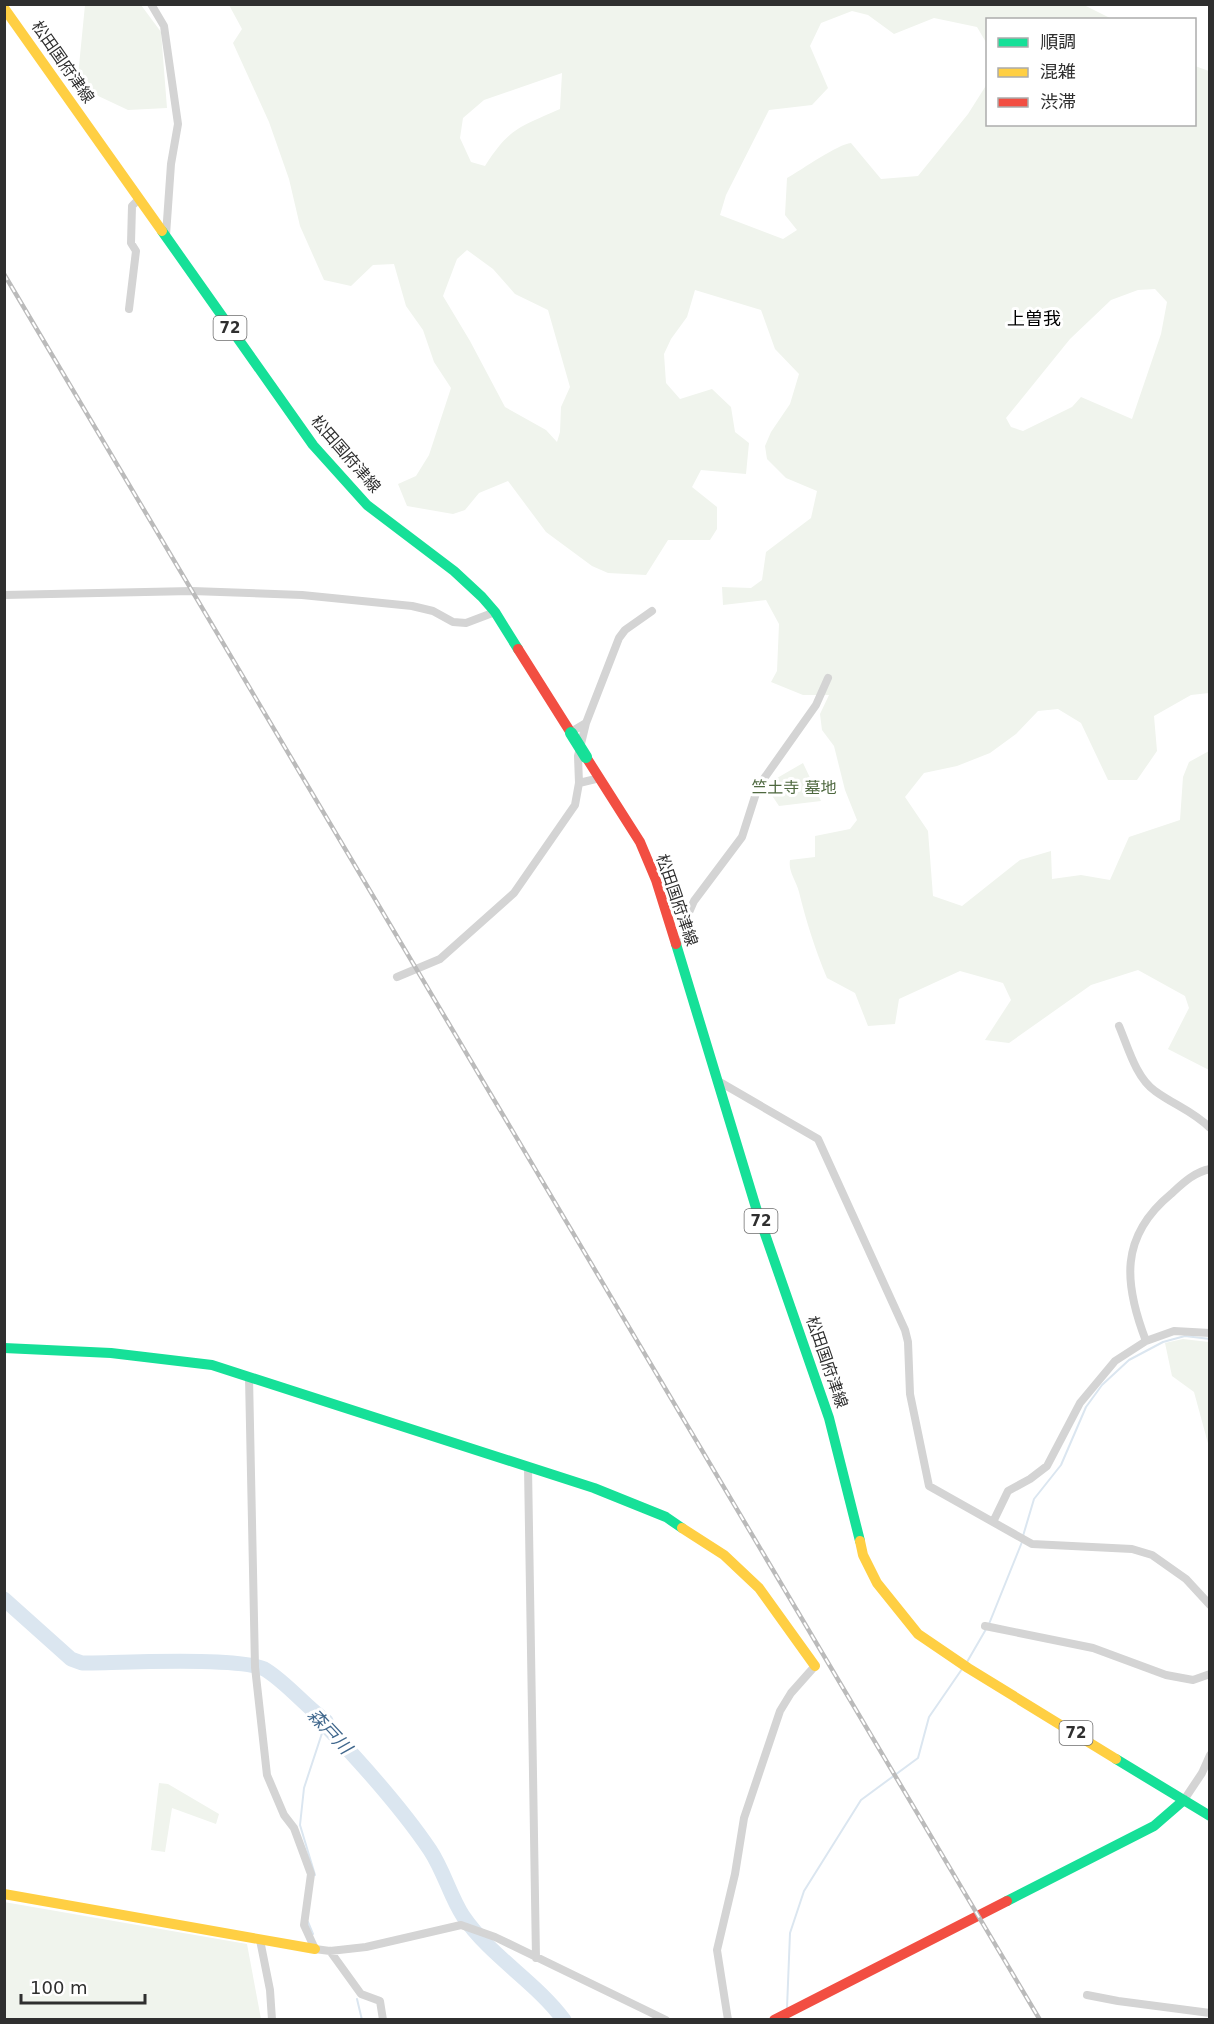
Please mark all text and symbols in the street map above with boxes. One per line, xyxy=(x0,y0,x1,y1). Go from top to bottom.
street label: 松田国府津線 xyxy=(28,17,98,107)
legend xyxy=(986,18,1196,126)
text: 順調 xyxy=(1040,31,1076,52)
text: 混雑 xyxy=(1040,61,1076,82)
text: 渋滞 xyxy=(1040,91,1076,112)
district label: 上曽我 xyxy=(1007,308,1061,329)
road number: 72 xyxy=(214,316,246,340)
street label: 松田国府津線 xyxy=(307,412,385,496)
park label: 竺土寺 墓地 xyxy=(751,778,837,797)
street label: 松田国府津線 xyxy=(652,852,702,948)
road number: 72 xyxy=(744,1209,777,1233)
street label: 松田国府津線 xyxy=(802,1314,852,1410)
water label: 森戸川 xyxy=(304,1704,357,1759)
road number: 72 xyxy=(1060,1721,1092,1745)
scale bar xyxy=(21,1967,146,2005)
text: 100 m xyxy=(30,1977,88,1998)

